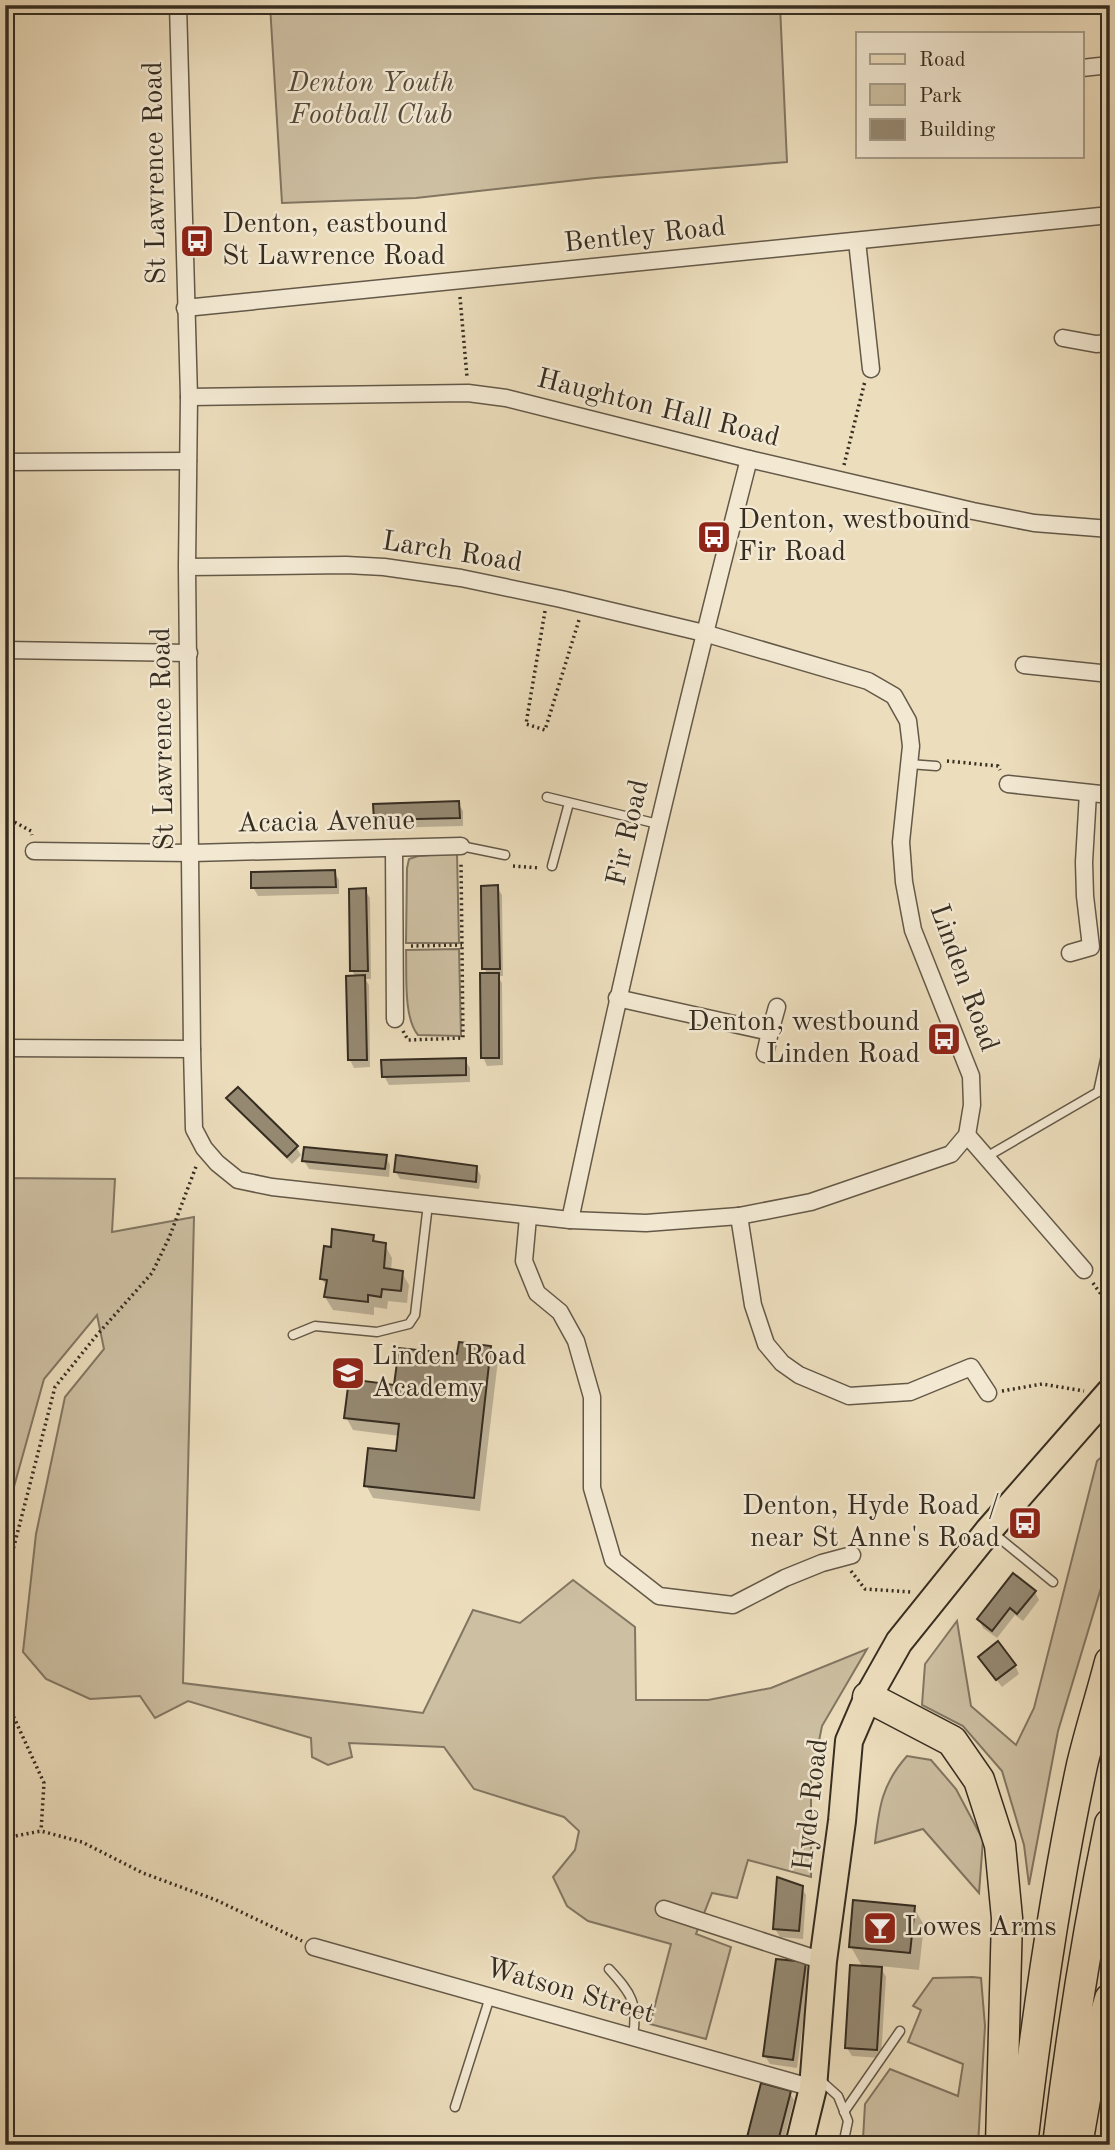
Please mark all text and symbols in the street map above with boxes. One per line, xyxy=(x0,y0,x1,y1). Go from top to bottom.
legend xyxy=(856,32,1084,158)
text: Road xyxy=(919,50,966,71)
street label: St Lawrence Road xyxy=(140,61,172,285)
park label: Denton Youth Football Club xyxy=(287,70,454,130)
text: Park xyxy=(919,86,962,107)
text: Building xyxy=(919,120,996,141)
place label: Denton, eastbound St Lawrence Road xyxy=(222,211,448,271)
street label: Bentley Road xyxy=(563,214,727,258)
bus stop icon: Denton, eastbound St Lawrence Road xyxy=(178,222,216,260)
street label: Haughton Hall Road xyxy=(534,365,782,453)
place label: Denton, westbound Fir Road xyxy=(738,507,970,567)
bus stop icon: Denton, westbound Fir Road xyxy=(695,518,733,556)
street label: Larch Road xyxy=(380,528,524,578)
street label: St Lawrence Road xyxy=(148,627,180,851)
street label: Fir Road xyxy=(603,777,655,889)
street label: Acacia Avenue xyxy=(237,807,415,839)
street label: Linden Road xyxy=(923,901,1003,1055)
place label: Denton, westbound Linden Road xyxy=(688,1009,920,1069)
bus stop icon: Denton, westbound Linden Road xyxy=(925,1020,963,1058)
place label: Linden Road Academy xyxy=(372,1343,526,1403)
school or university icon: Linden Road Academy xyxy=(329,1354,367,1392)
place label: Denton, Hyde Road / near St Anne's Road xyxy=(742,1493,1000,1553)
bus stop icon: Denton, Hyde Road / near St Anne's Road xyxy=(1006,1504,1044,1542)
street label: Hyde Road xyxy=(790,1737,834,1873)
bar icon: Lowes Arms xyxy=(861,1909,899,1947)
place label: Lowes Arms xyxy=(904,1914,1057,1942)
street label: Watson Street xyxy=(482,1954,658,2030)

